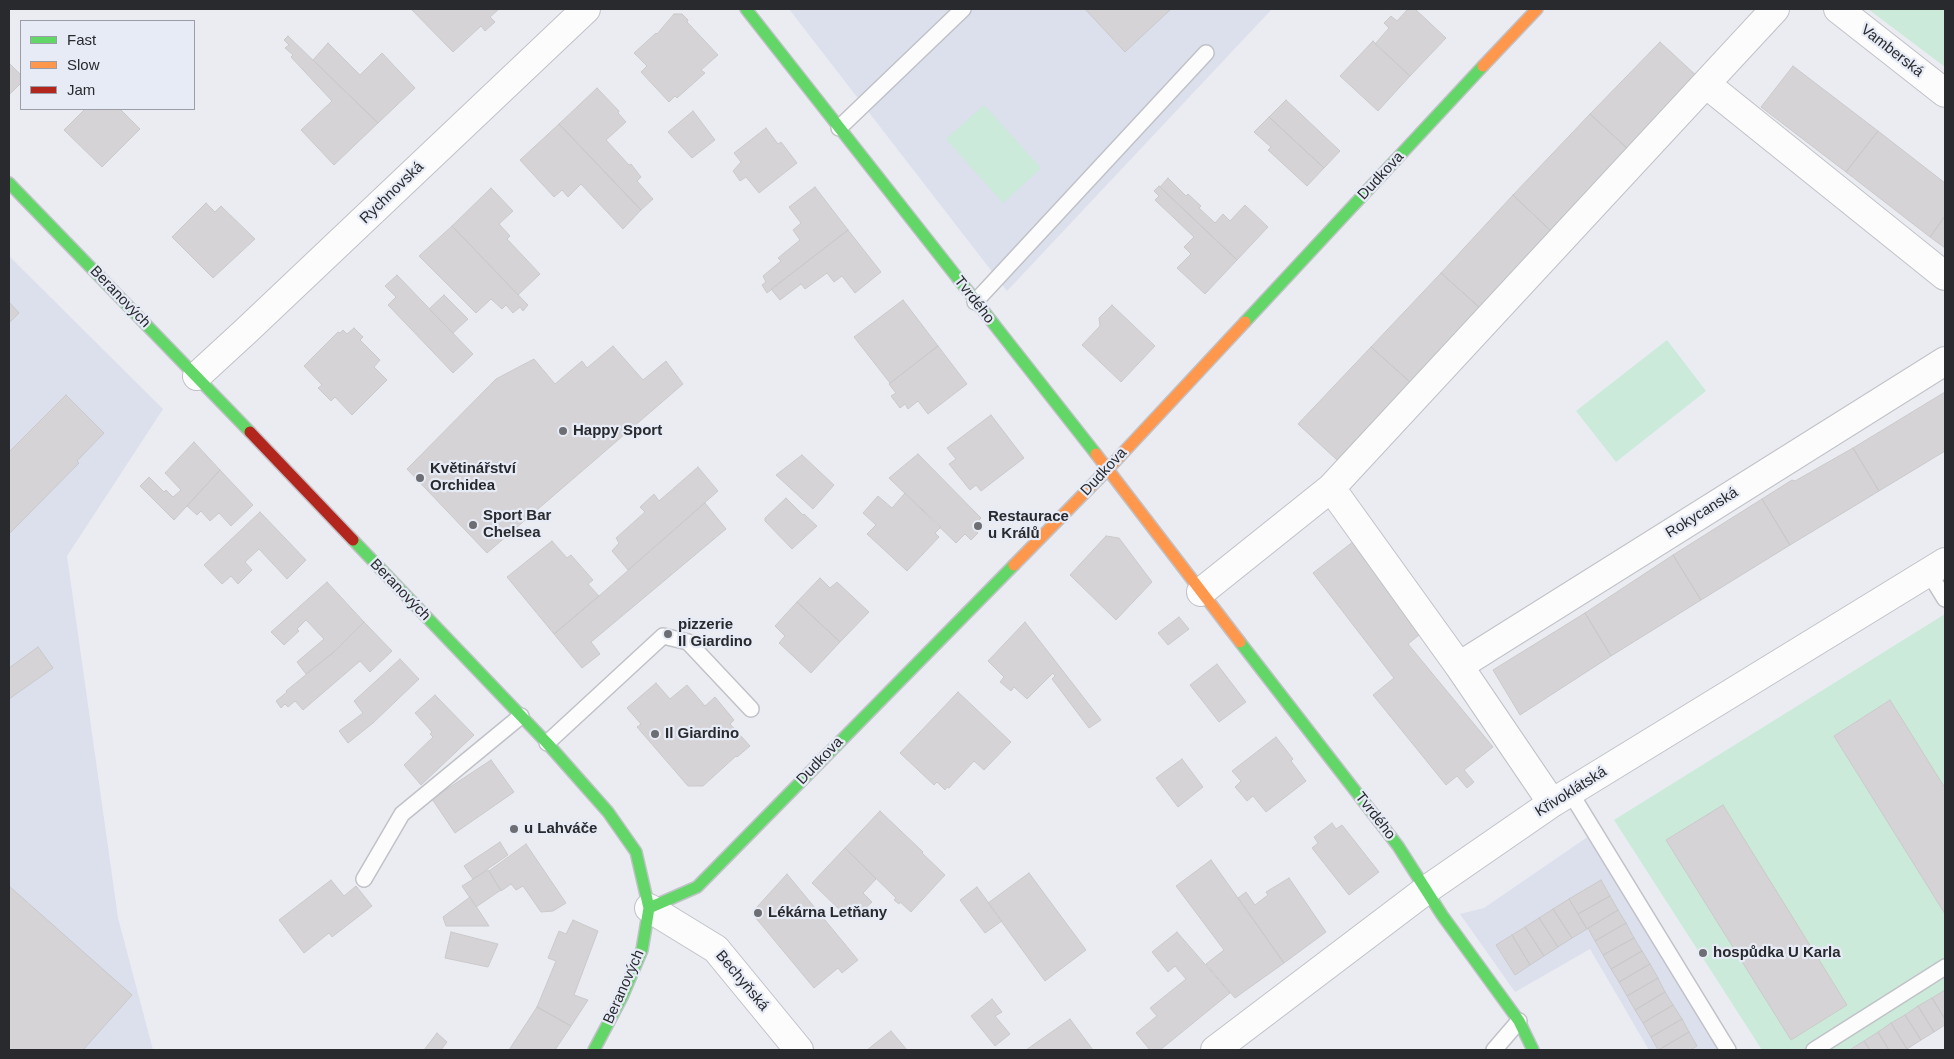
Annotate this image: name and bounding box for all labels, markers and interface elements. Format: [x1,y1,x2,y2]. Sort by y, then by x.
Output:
legend [20,20,195,110]
street label: Vamberská [1857,21,1927,81]
text: Fast [67,31,96,48]
text: Slow [67,56,100,73]
text: Jam [67,81,95,98]
street label: Dudkova [1354,148,1408,204]
street label: Rychnovská [356,158,428,228]
street label: Beranových [86,262,154,332]
street label: Tvrdého [950,273,998,327]
place label: Happy Sport [573,422,662,440]
marker: Happy Sport [557,425,569,437]
street label: Dudkova [1077,444,1131,500]
place label: Květinářství Orchidea [430,460,516,495]
marker: Květinářství Orchidea [414,472,426,484]
street label: Rokycanská [1663,484,1741,542]
place label: Sport Bar Chelsea [483,507,551,542]
place label: Restaurace u Králů [988,508,1069,543]
marker: Sport Bar Chelsea [467,519,479,531]
marker: Restaurace u Králů [972,520,984,532]
street label: Beranových [366,555,434,625]
place label: pizzerie Il Giardino [678,616,752,651]
marker: pizzerie Il Giardino [662,628,674,640]
place label: Il Giardino [665,725,739,743]
marker: Il Giardino [649,728,661,740]
street label: Dudkova [793,733,847,789]
street label: Křivoklátská [1532,763,1610,821]
street label: Tvrdého [1351,789,1399,843]
place label: u Lahváče [524,820,597,838]
marker: u Lahváče [508,823,520,835]
place label: Lékárna Letňany [768,904,887,922]
marker: Lékárna Letňany [752,907,764,919]
place label: hospůdka U Karla [1713,944,1841,962]
street label: Beranových [600,947,648,1027]
street label: Bechyňská [712,947,772,1015]
marker: hospůdka U Karla [1697,947,1709,959]

